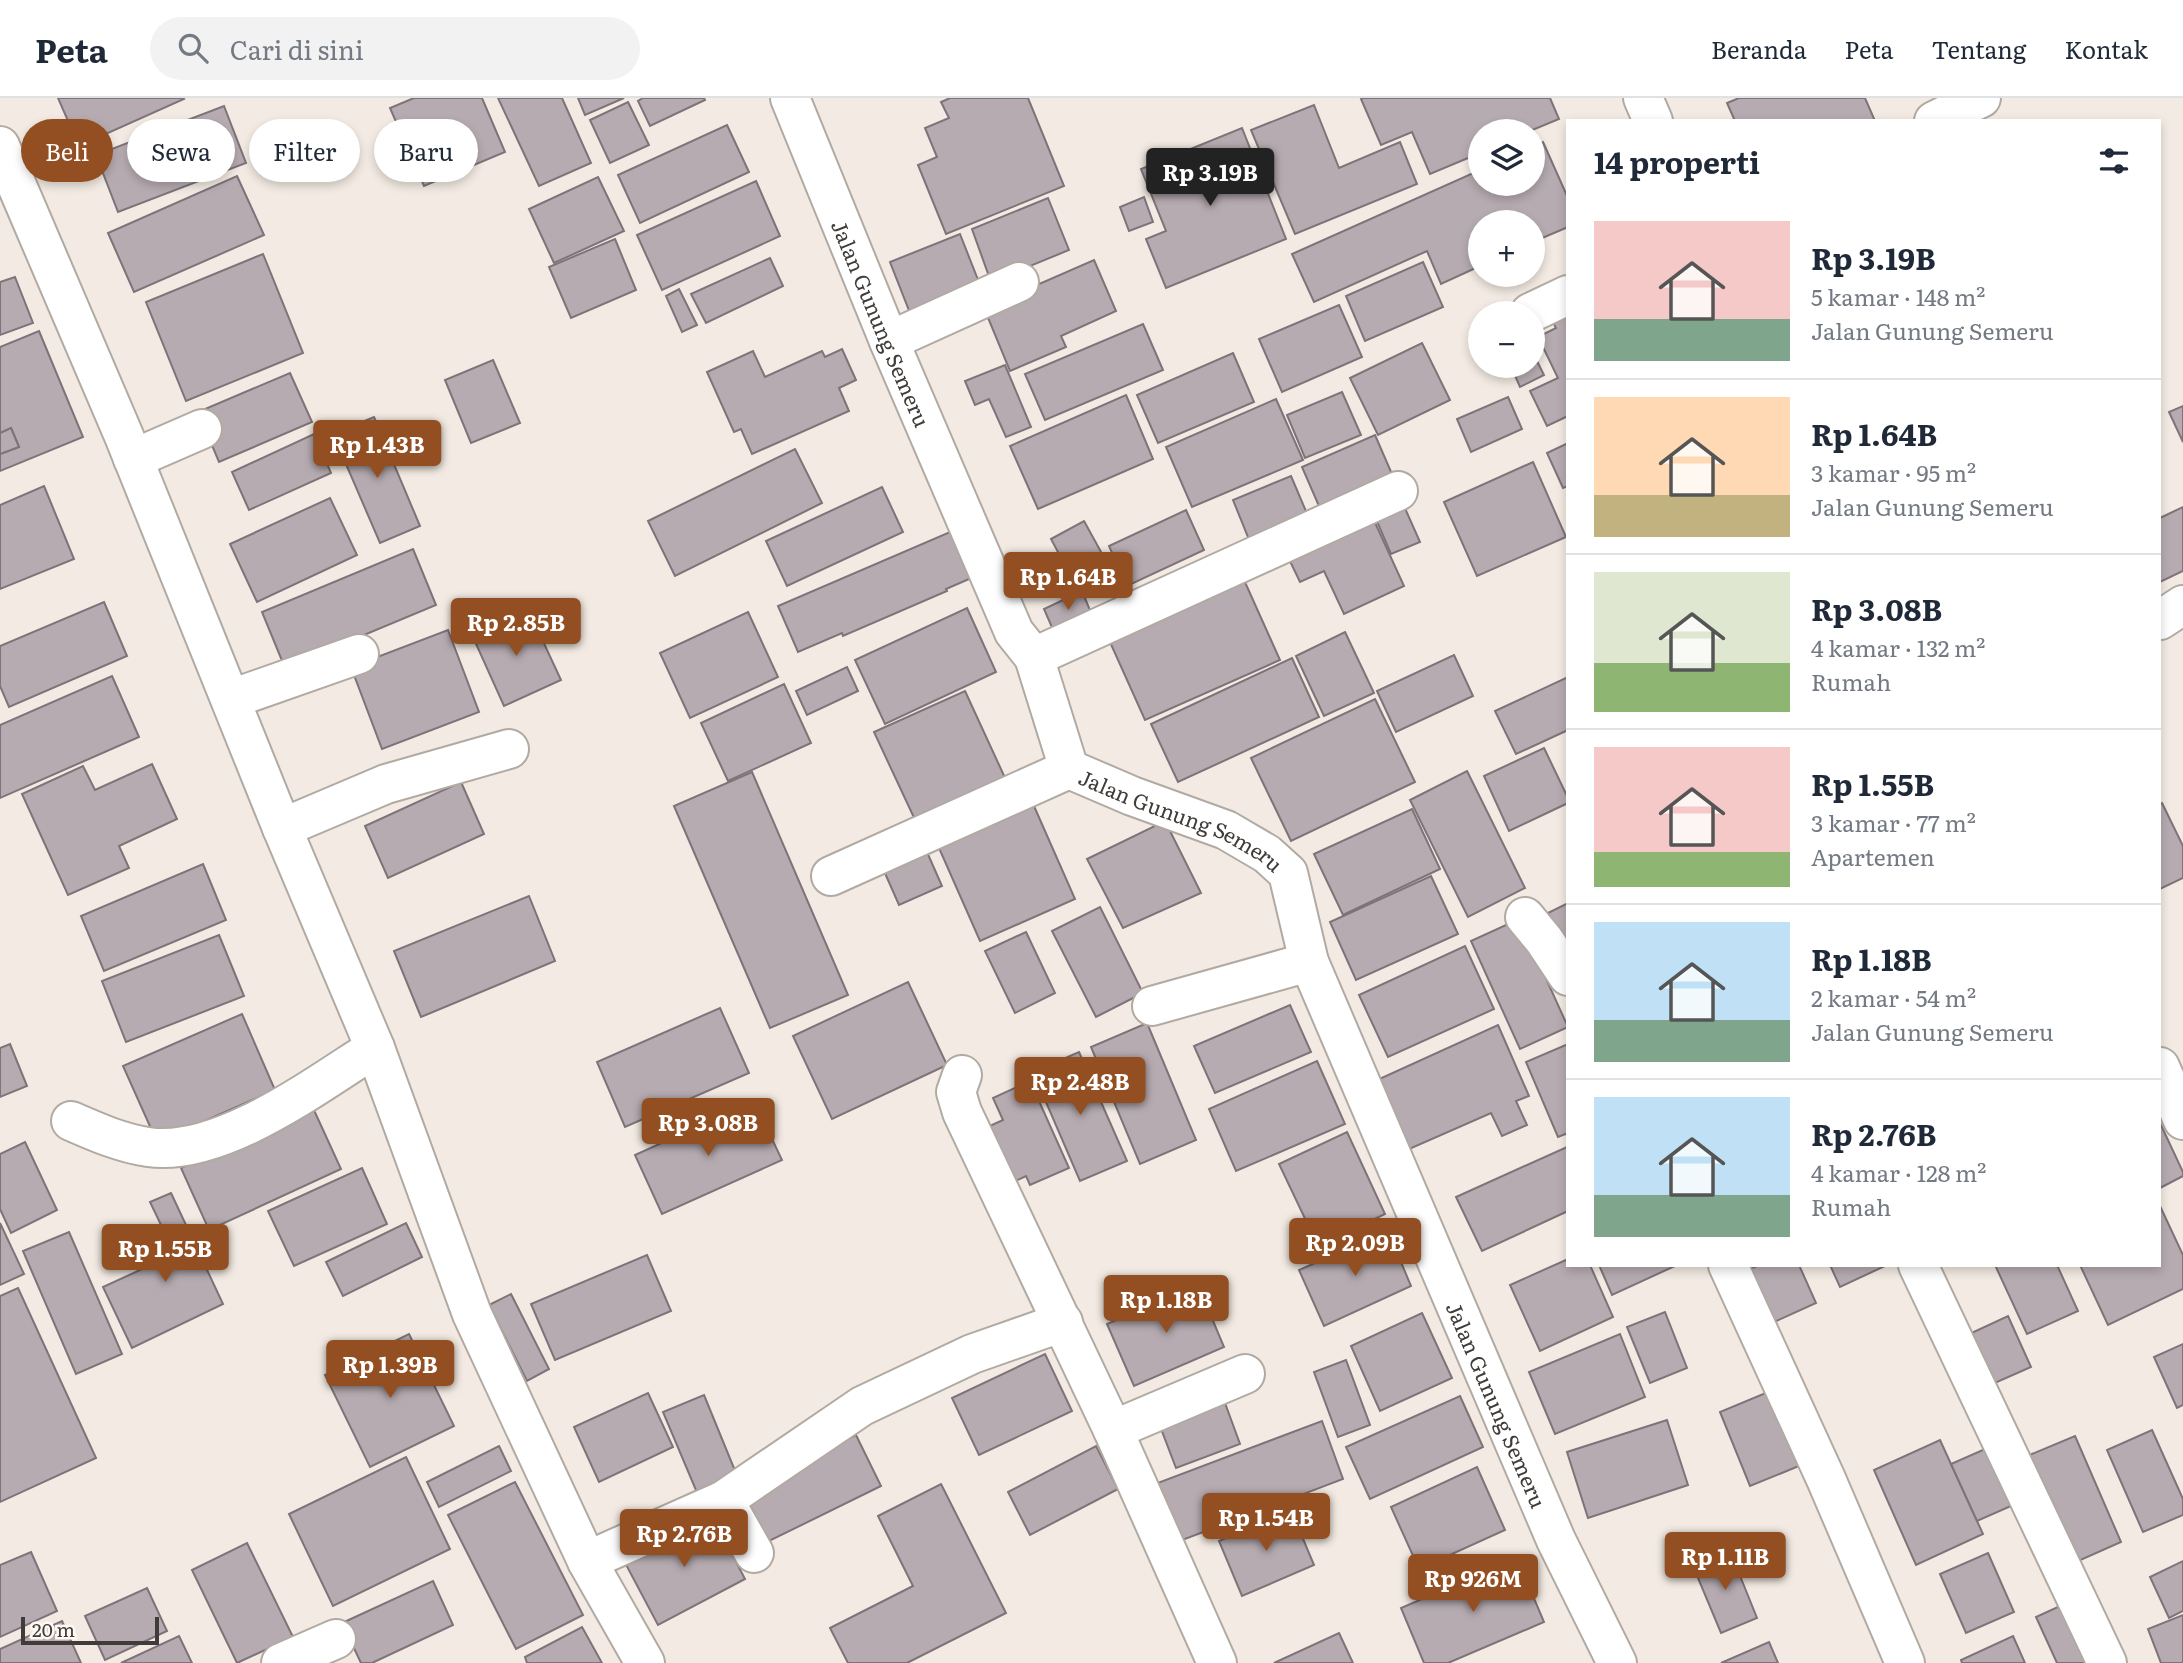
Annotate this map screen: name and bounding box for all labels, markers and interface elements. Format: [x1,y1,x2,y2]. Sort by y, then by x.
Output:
search box [150,17,640,80]
text: Peta [35,24,108,73]
icon: search [174,29,212,67]
text: Cari di sini [230,29,364,68]
text: Beranda [1711,31,1807,66]
text: Peta [1845,31,1894,66]
text: Tentang [1932,31,2026,66]
text: Kontak [2064,31,2148,66]
chip: Beli [21,119,113,182]
chip: Sewa [127,119,235,182]
chip: Filter [249,119,360,182]
chip: Baru [374,119,478,182]
map controls [1468,119,1545,378]
button: layers [1468,119,1545,196]
text: 14 properti [1594,139,1760,183]
icon: filters [2095,142,2133,180]
pin: Rp 3.19B [1138,148,1282,208]
text: Rp 3.19B [1162,154,1258,188]
button: + [1468,210,1545,287]
street label: Jalan Gunung Semeru [826,215,939,431]
text: Rp 3.19B [1811,235,1936,279]
icon: home [1650,249,1734,333]
text: 5 kamar · 148 m² [1811,279,1986,313]
button: − [1468,301,1545,378]
text: Jalan Gunung Semeru [1811,313,2054,347]
text: Rp 1.64B [1811,411,1937,455]
pin: Rp 1.43B [305,420,449,480]
icon: home [1650,425,1734,509]
text: Rp 1.43B [329,426,425,460]
text: 3 kamar · 95 m² [1811,455,1976,489]
text: Jalan Gunung Semeru [1811,489,2054,523]
pin: Rp 1.64B [996,552,1140,612]
text: Rp 1.64B [1020,558,1116,592]
text: Rp 3.08B [1811,586,1942,630]
pin: Rp 2.85B [444,598,588,658]
icon: home [1650,600,1734,684]
text: Rp 2.85B [467,604,565,638]
text: 4 kamar · 132 m² [1811,630,1986,664]
text: Rumah [1811,664,1891,698]
street label: Jalan Gunung Semeru [1075,760,1291,878]
text: Rp 1.55B [1811,761,1934,805]
icon: home [1650,775,1734,859]
text: 3 kamar · 77 m² [1811,805,1976,839]
text: Apartemen [1811,839,1935,873]
text: Rp 1.18B [1811,936,1932,980]
icon: home [1650,950,1734,1034]
text: 2 kamar · 54 m² [1811,980,1976,1014]
text: Jalan Gunung Semeru [1811,1014,2054,1048]
pin: Rp 2.48B [1008,1058,1152,1117]
text: Rp 2.48B [1030,1063,1130,1097]
pin: Rp 3.08B [636,1098,780,1158]
text: Rp 3.08B [658,1104,758,1138]
text: Rp 2.76B [1811,1111,1937,1155]
icon: home [1650,1125,1734,1209]
text: 4 kamar · 128 m² [1811,1155,1986,1189]
text: Rumah [1811,1189,1891,1223]
pin: Rp 2.09B [1283,1218,1427,1278]
pin: Rp 1.55B [93,1224,237,1284]
text: Rp 2.09B [1305,1224,1405,1258]
text: Rp 1.55B [118,1230,212,1264]
pin: Rp 1.18B [1094,1276,1238,1335]
text: Rp 1.18B [1120,1281,1212,1315]
street label: Jalan Gunung Semeru [1440,1296,1556,1512]
pin: Rp 1.39B [318,1340,462,1400]
text: Rp 1.39B [342,1346,438,1380]
pin: Rp 1.54B [1194,1494,1338,1553]
text: Rp 1.54B [1218,1499,1314,1533]
pin: Rp 2.76B [612,1510,756,1569]
text: Rp 2.76B [636,1515,732,1549]
pin: Rp 1.11B [1653,1532,1797,1592]
text: Rp 1.11B [1681,1538,1769,1572]
pin: Rp 926M [1408,1554,1538,1614]
text: Rp 926M [1424,1560,1522,1594]
scale bar [21,1614,159,1646]
text: 20 m [32,1615,75,1643]

